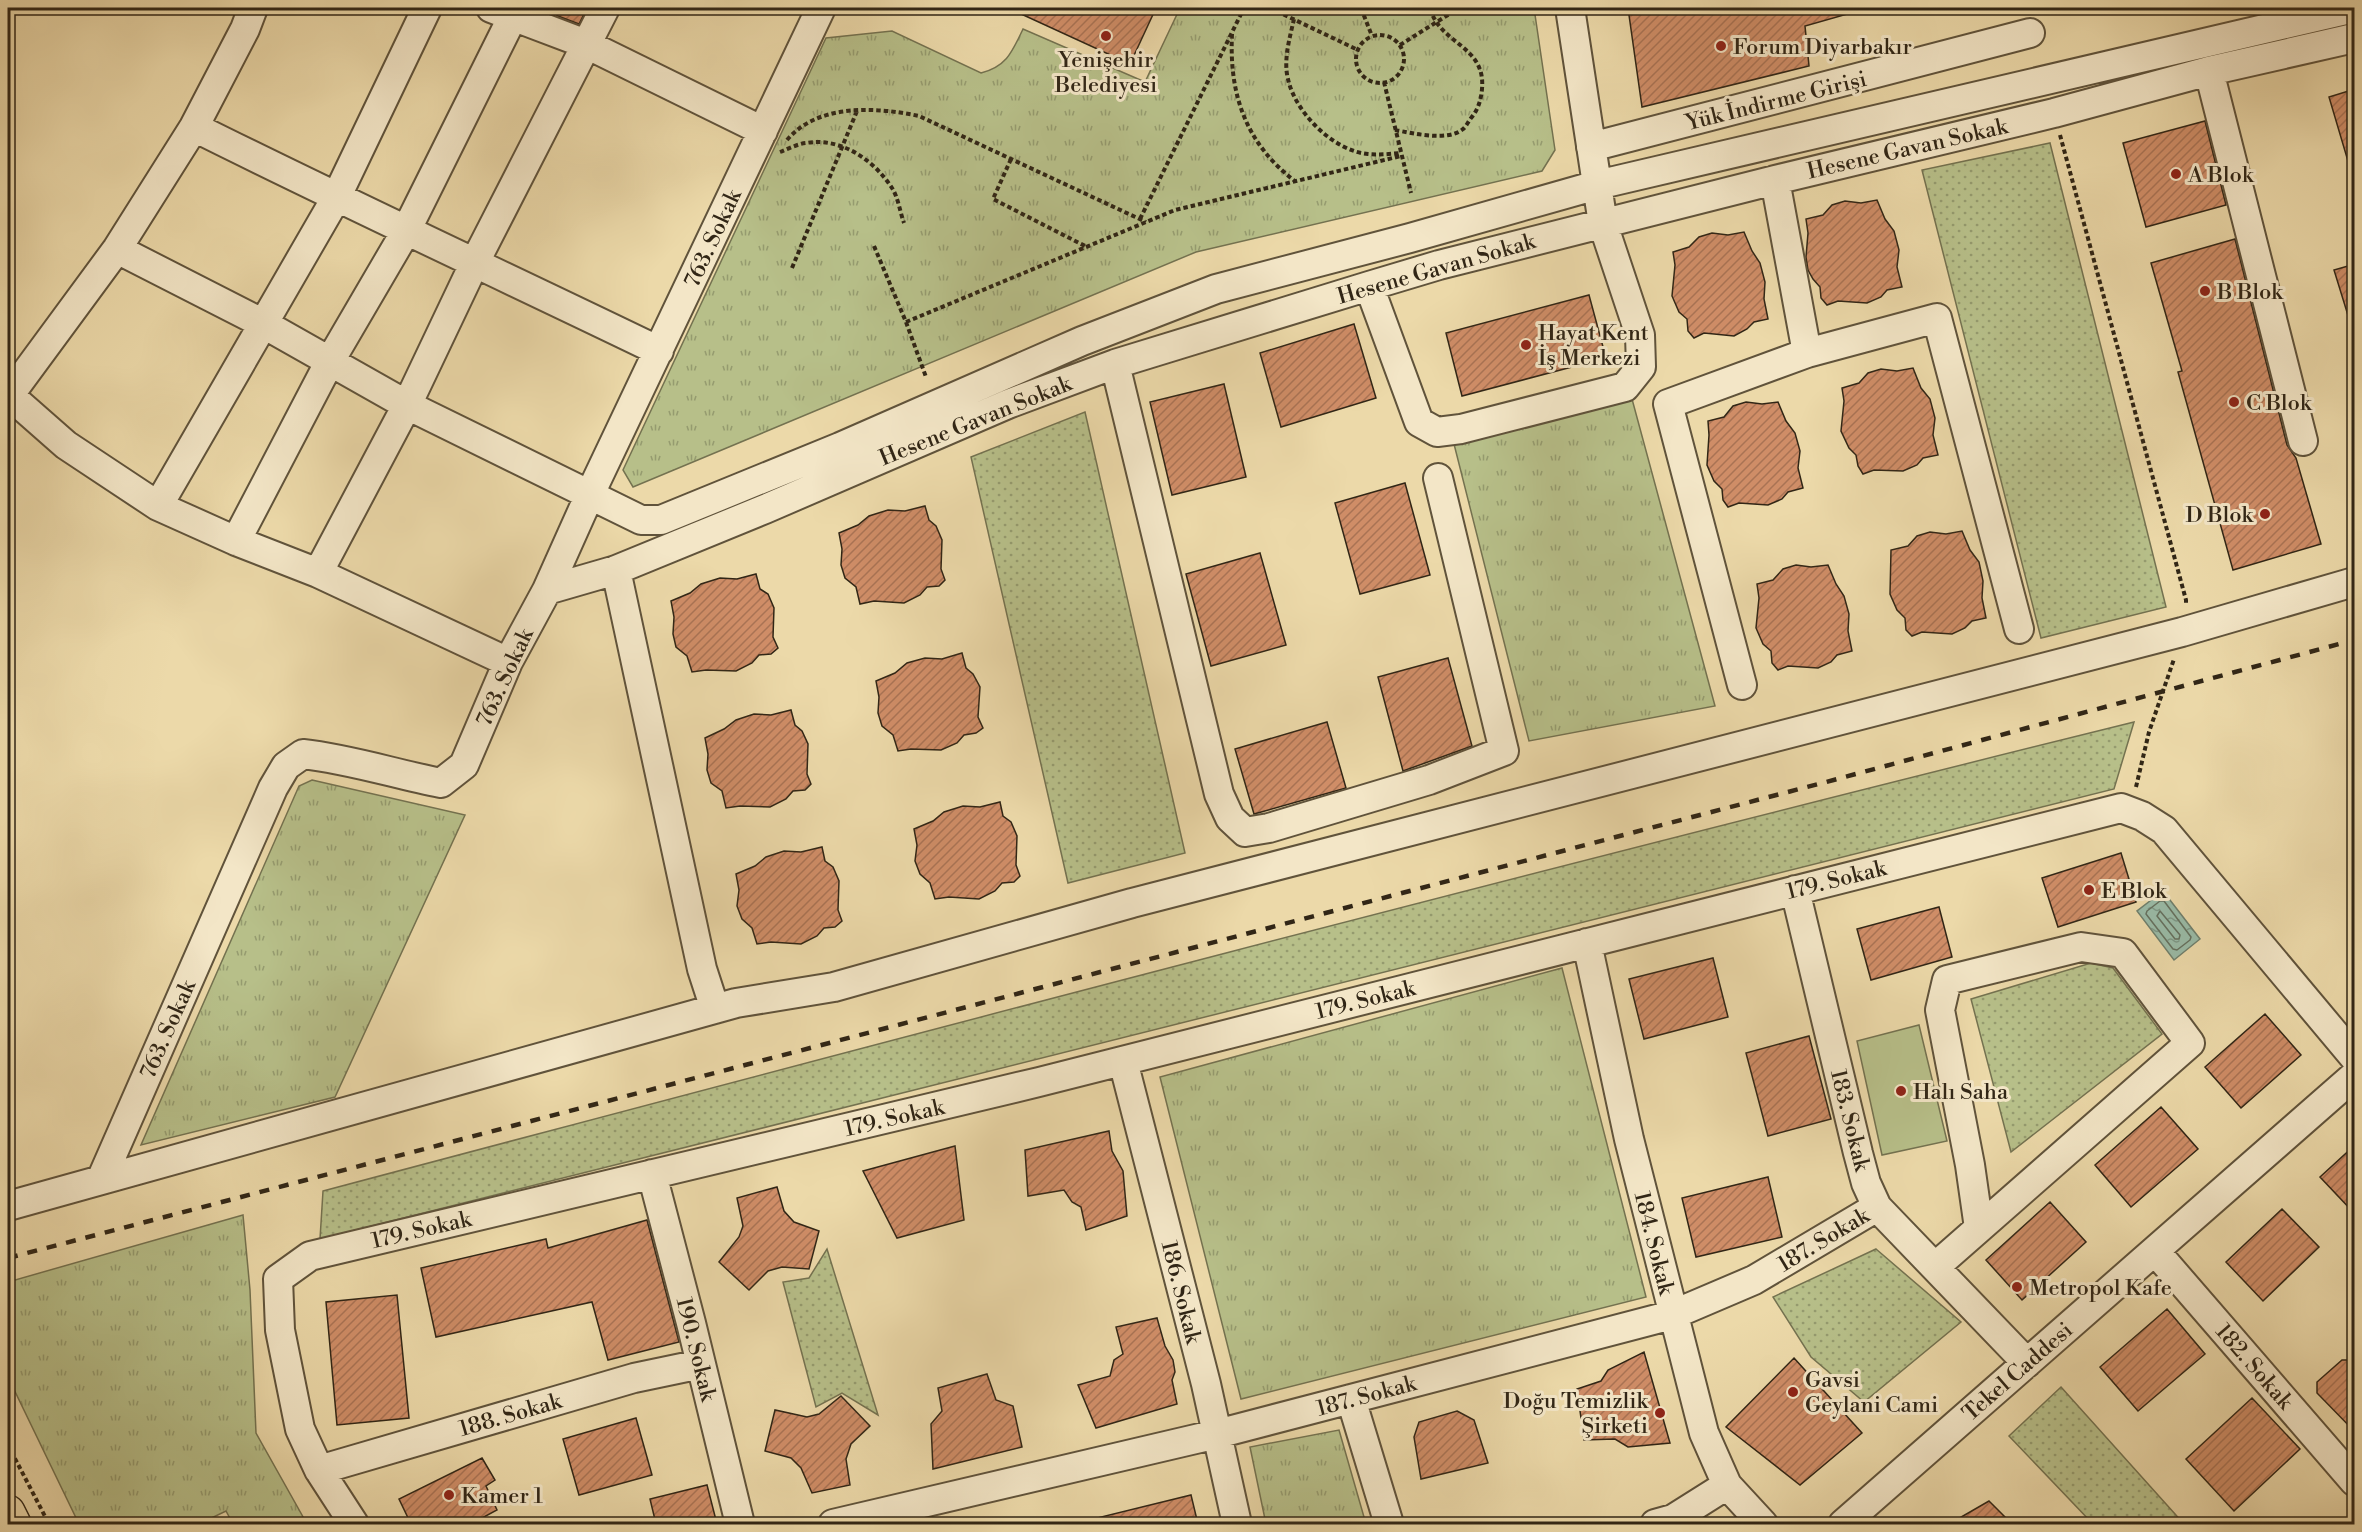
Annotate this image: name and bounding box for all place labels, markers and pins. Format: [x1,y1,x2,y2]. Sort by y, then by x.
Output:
marker: Yenişehir Belediyesi [1099,29,1113,43]
place label: Forum Diyarbakır [1733,34,1912,61]
marker: Forum Diyarbakır [1714,39,1728,53]
place label: Yenişehir Belediyesi [1054,47,1157,99]
place label: A Blok [2187,162,2255,189]
marker: A Blok [2169,167,2183,181]
place label: B Blok [2216,279,2284,306]
marker: B Blok [2198,284,2212,298]
place label: Hayat Kent İş Merkezi [1538,320,1649,372]
marker: Hayat Kent İş Merkezi [1519,338,1533,352]
place label: C Blok [2246,390,2313,417]
marker: C Blok [2227,395,2241,409]
place label: D Blok [2186,502,2255,529]
marker: D Blok [2258,507,2272,521]
place label: E Blok [2101,878,2168,905]
marker: E Blok [2082,883,2096,897]
place label: Halı Saha [1913,1079,2009,1106]
marker: Halı Saha [1894,1084,1908,1098]
place label: Metropol Kafe [2029,1275,2172,1302]
marker: Metropol Kafe [2010,1280,2024,1294]
place label: Gavsi Geylani Cami [1805,1367,1938,1419]
marker: Gavsi Geylani Cami [1786,1385,1800,1399]
place label: Doğu Temizlik Şirketi [1503,1388,1650,1440]
marker: Doğu Temizlik Şirketi [1653,1406,1667,1420]
place label: Kamer 1 [461,1483,543,1510]
marker: Kamer 1 [442,1488,456,1502]

